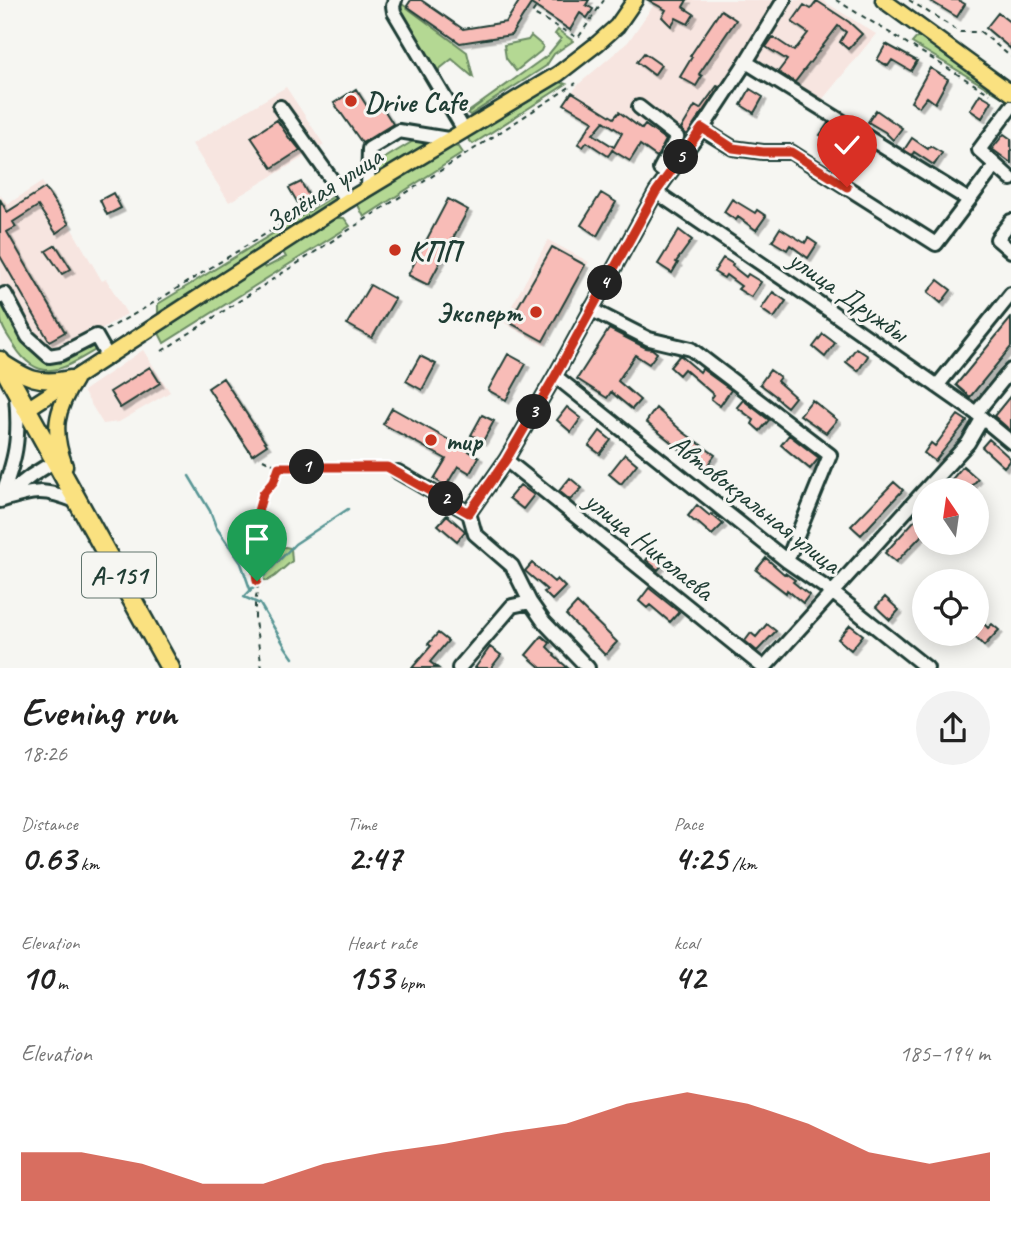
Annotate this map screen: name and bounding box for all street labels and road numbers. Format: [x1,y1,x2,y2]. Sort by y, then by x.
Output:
street label: Зелёная улица [258,138,390,240]
street label: улица Дружбы [780,240,917,351]
street label: Автовокзальная улица [663,426,850,582]
street label: улица Николаева [576,481,723,609]
road number: А-151 [82,552,156,597]

